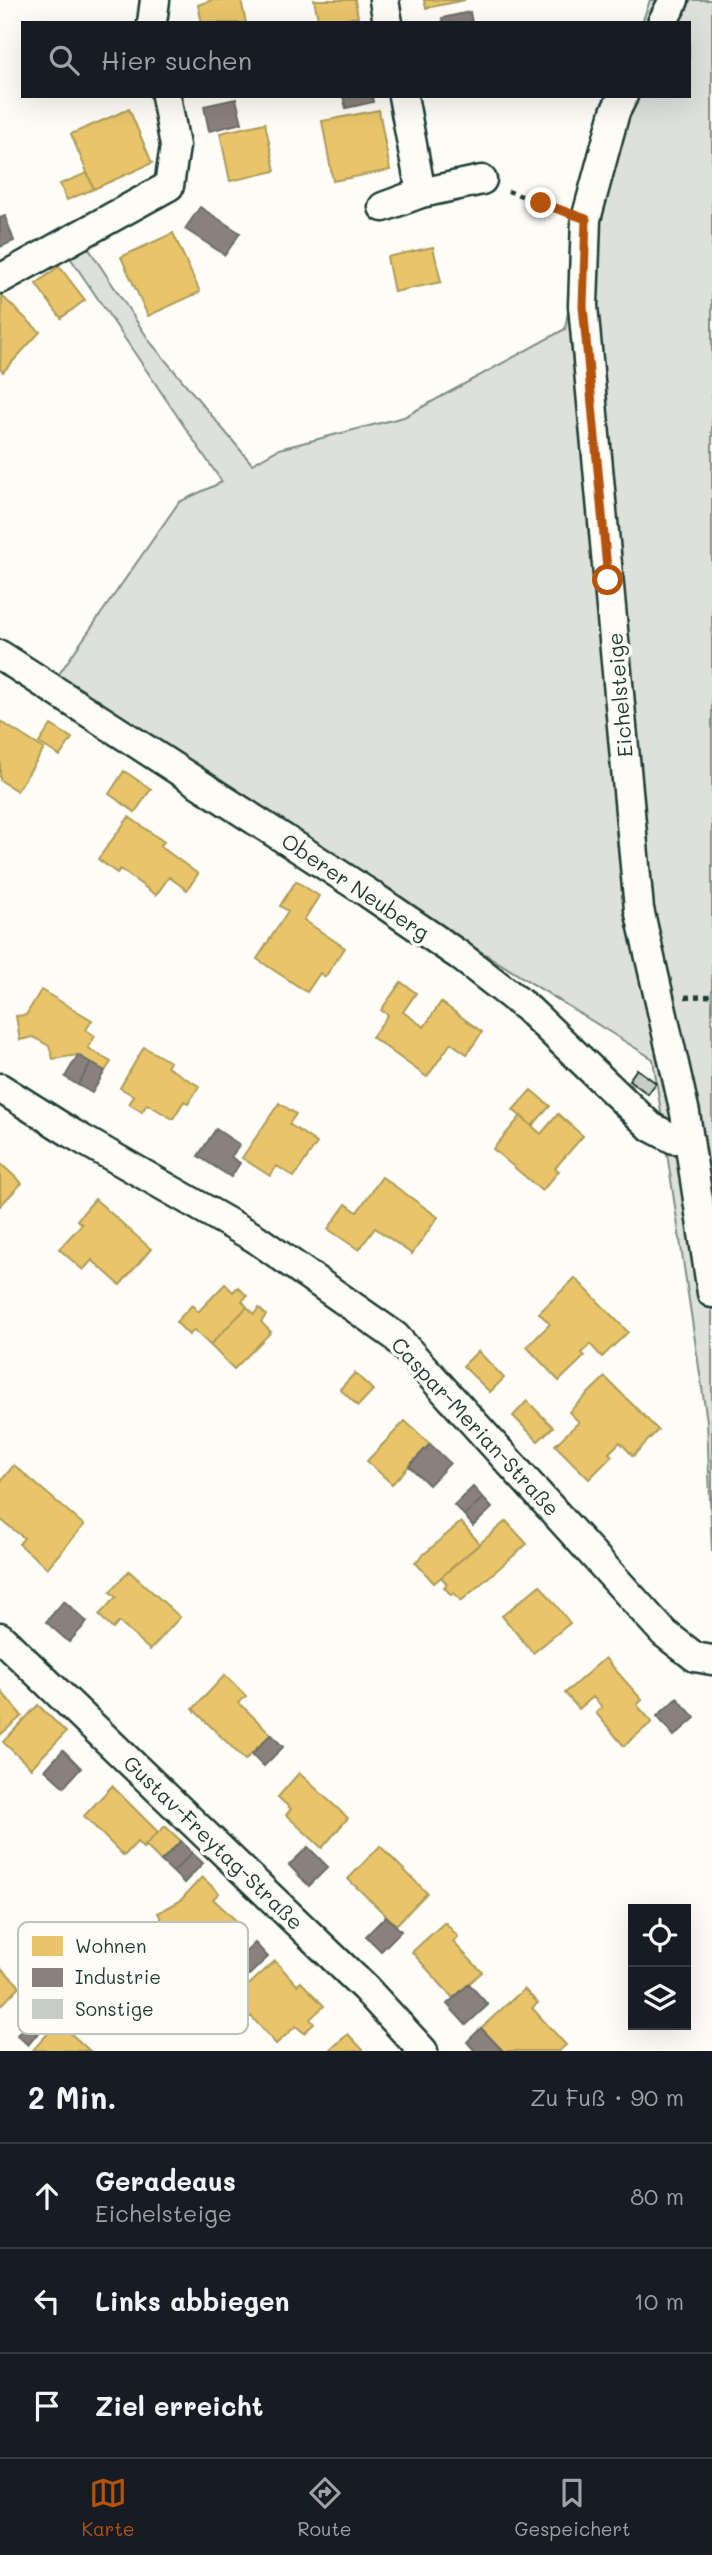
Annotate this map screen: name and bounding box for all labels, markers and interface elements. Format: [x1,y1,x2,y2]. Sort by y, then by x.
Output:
search box [21,21,691,98]
icon: search [45,41,83,79]
text: Hier suchen [101,43,252,77]
route end [525,187,556,218]
route start [592,564,623,595]
street label: Eichelsteige [600,632,638,758]
street label: Oberer Neuberg [277,826,435,946]
street label: Caspar-Merian-Straße [386,1331,566,1521]
street label: Gustav-Freytag-Straße [118,1749,310,1935]
map controls [628,1904,691,2030]
button: locate [628,1904,691,1967]
legend [18,1922,248,2034]
text: Wohnen [75,1933,146,1958]
text: Industrie [75,1964,161,1989]
button: layers [628,1967,691,2030]
text: Sonstige [75,1996,154,2021]
text: 2 Min. [28,2077,116,2117]
text: Zu Fuß · 90 m [530,2082,684,2112]
text: Geradeaus [95,2164,236,2198]
icon: ahead [28,2177,66,2215]
text: 80 m [630,2181,684,2211]
text: Eichelsteige [95,2198,232,2228]
icon: left [28,2282,66,2320]
text: Links abbiegen [95,2284,290,2318]
text: 10 m [634,2286,684,2316]
icon: arrive [28,2387,66,2425]
text: Ziel erreicht [95,2389,263,2423]
tab: Karte [82,2474,135,2541]
tab: Route [298,2474,352,2541]
tab: Gespeichert [515,2474,630,2541]

